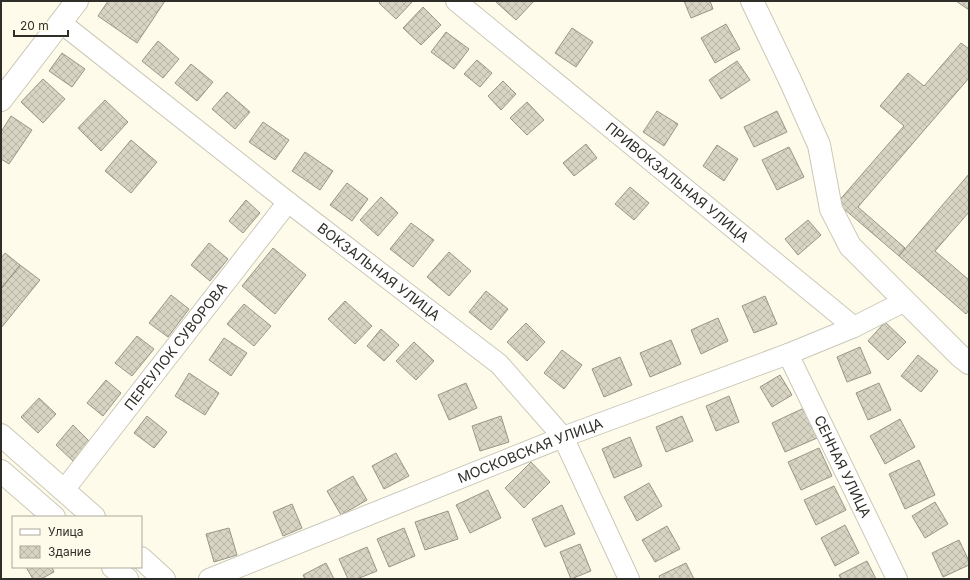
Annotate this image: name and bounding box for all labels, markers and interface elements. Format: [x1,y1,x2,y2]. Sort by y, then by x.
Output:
scale bar [14,12,68,38]
text: 20 m [20,18,49,33]
street label: ПРИВОКЗАЛЬНАЯ УЛИЦА [603,118,753,246]
street label: ВОКЗАЛЬНАЯ УЛИЦА [315,219,444,324]
street label: ПЕРЕУЛОК СУВОРОВА [120,279,230,413]
street label: СЕННАЯ УЛИЦА [811,412,875,521]
street label: МОСКОВСКАЯ УЛИЦА [455,414,605,486]
legend [12,516,142,568]
text: Улица [48,524,83,539]
text: Здание [48,544,91,559]

